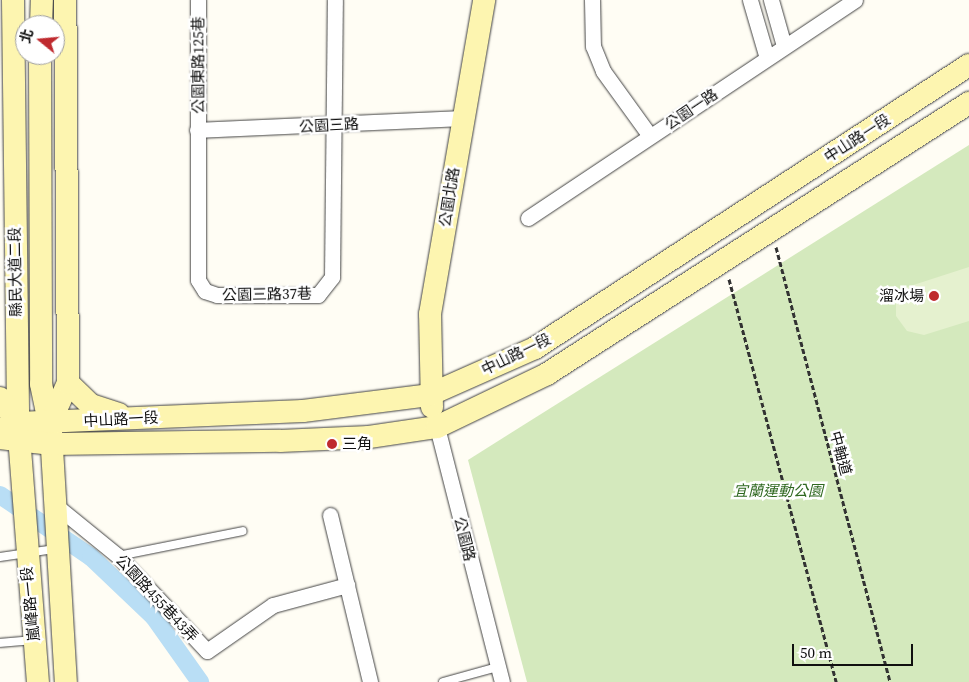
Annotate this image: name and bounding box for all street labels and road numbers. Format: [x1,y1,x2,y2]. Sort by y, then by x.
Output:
street label: 公園東路125巷 [189,16,207,114]
street label: 公園一路 [661,85,721,133]
street label: 中山路一段 [821,110,893,166]
street label: 公園三路 [299,114,359,136]
street label: 公園北路 [435,166,463,228]
street label: 縣民大道二段 [5,227,25,317]
street label: 公園三路37巷 [222,284,312,304]
street label: 中山路一段 [478,329,554,379]
street label: 中山路一段 [83,408,159,430]
street label: 中軸道 [826,429,856,477]
street label: 公園路 [451,515,479,563]
street label: 公園路455巷43弄 [112,551,202,645]
street label: 嵐峰路一段 [17,566,43,642]

